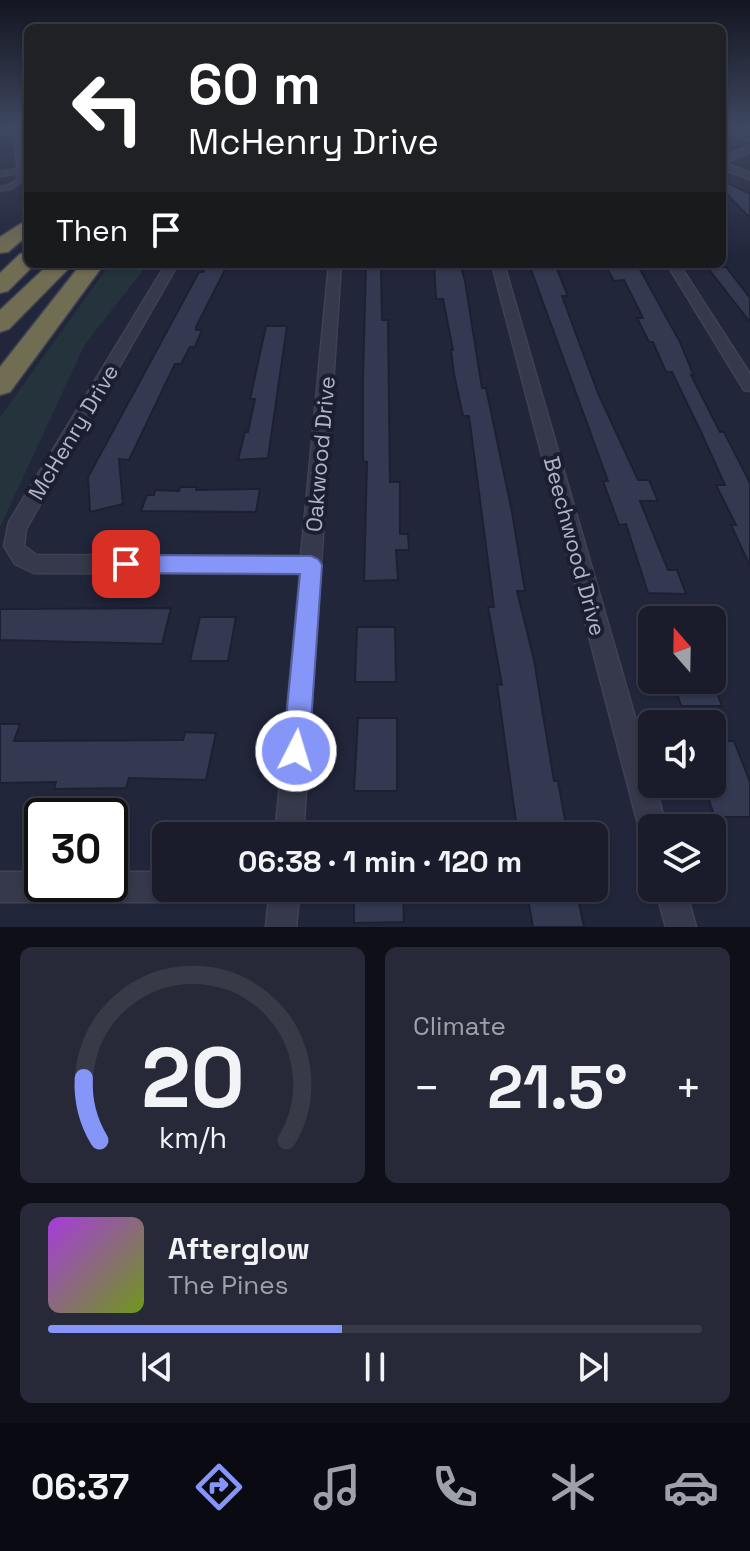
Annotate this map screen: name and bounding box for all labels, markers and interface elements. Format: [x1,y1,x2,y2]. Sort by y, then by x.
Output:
text: 60 m [188,49,321,120]
icon: left [56,56,160,160]
text: McHenry Drive [188,119,439,165]
icon: arrive [144,208,188,252]
text: Then [56,211,128,250]
street label: McHenry Drive [22,359,124,505]
street label: Oakwood Drive [299,375,341,533]
street label: Beechwood Drive [538,453,612,639]
pin [92,530,160,598]
icon: arrive [104,542,148,586]
north arrow [638,606,726,694]
map controls [638,606,726,902]
position arrow [254,709,338,793]
button: sound [638,710,726,798]
speed limit sign: 30 [24,798,128,902]
button: layers [638,814,726,902]
text: 06:38 · 1 min · 120 m [238,842,522,881]
text: Climate [413,1009,506,1043]
text: 20 [141,1025,244,1131]
text: 21.5° [487,1049,628,1126]
text: − [413,1060,440,1116]
text: + [675,1060,702,1116]
text: km/h [158,1120,227,1156]
text: Afterglow [168,1229,310,1268]
text: The Pines [168,1268,288,1302]
icon: previous [135,1345,179,1389]
icon: pause [353,1345,397,1389]
icon: next [571,1345,615,1389]
icon: directions [191,1459,247,1515]
icon: music [309,1459,365,1515]
icon: phone [427,1459,483,1515]
icon: climate [545,1459,601,1515]
icon: car [663,1459,719,1515]
text: 06:37 [31,1464,129,1510]

